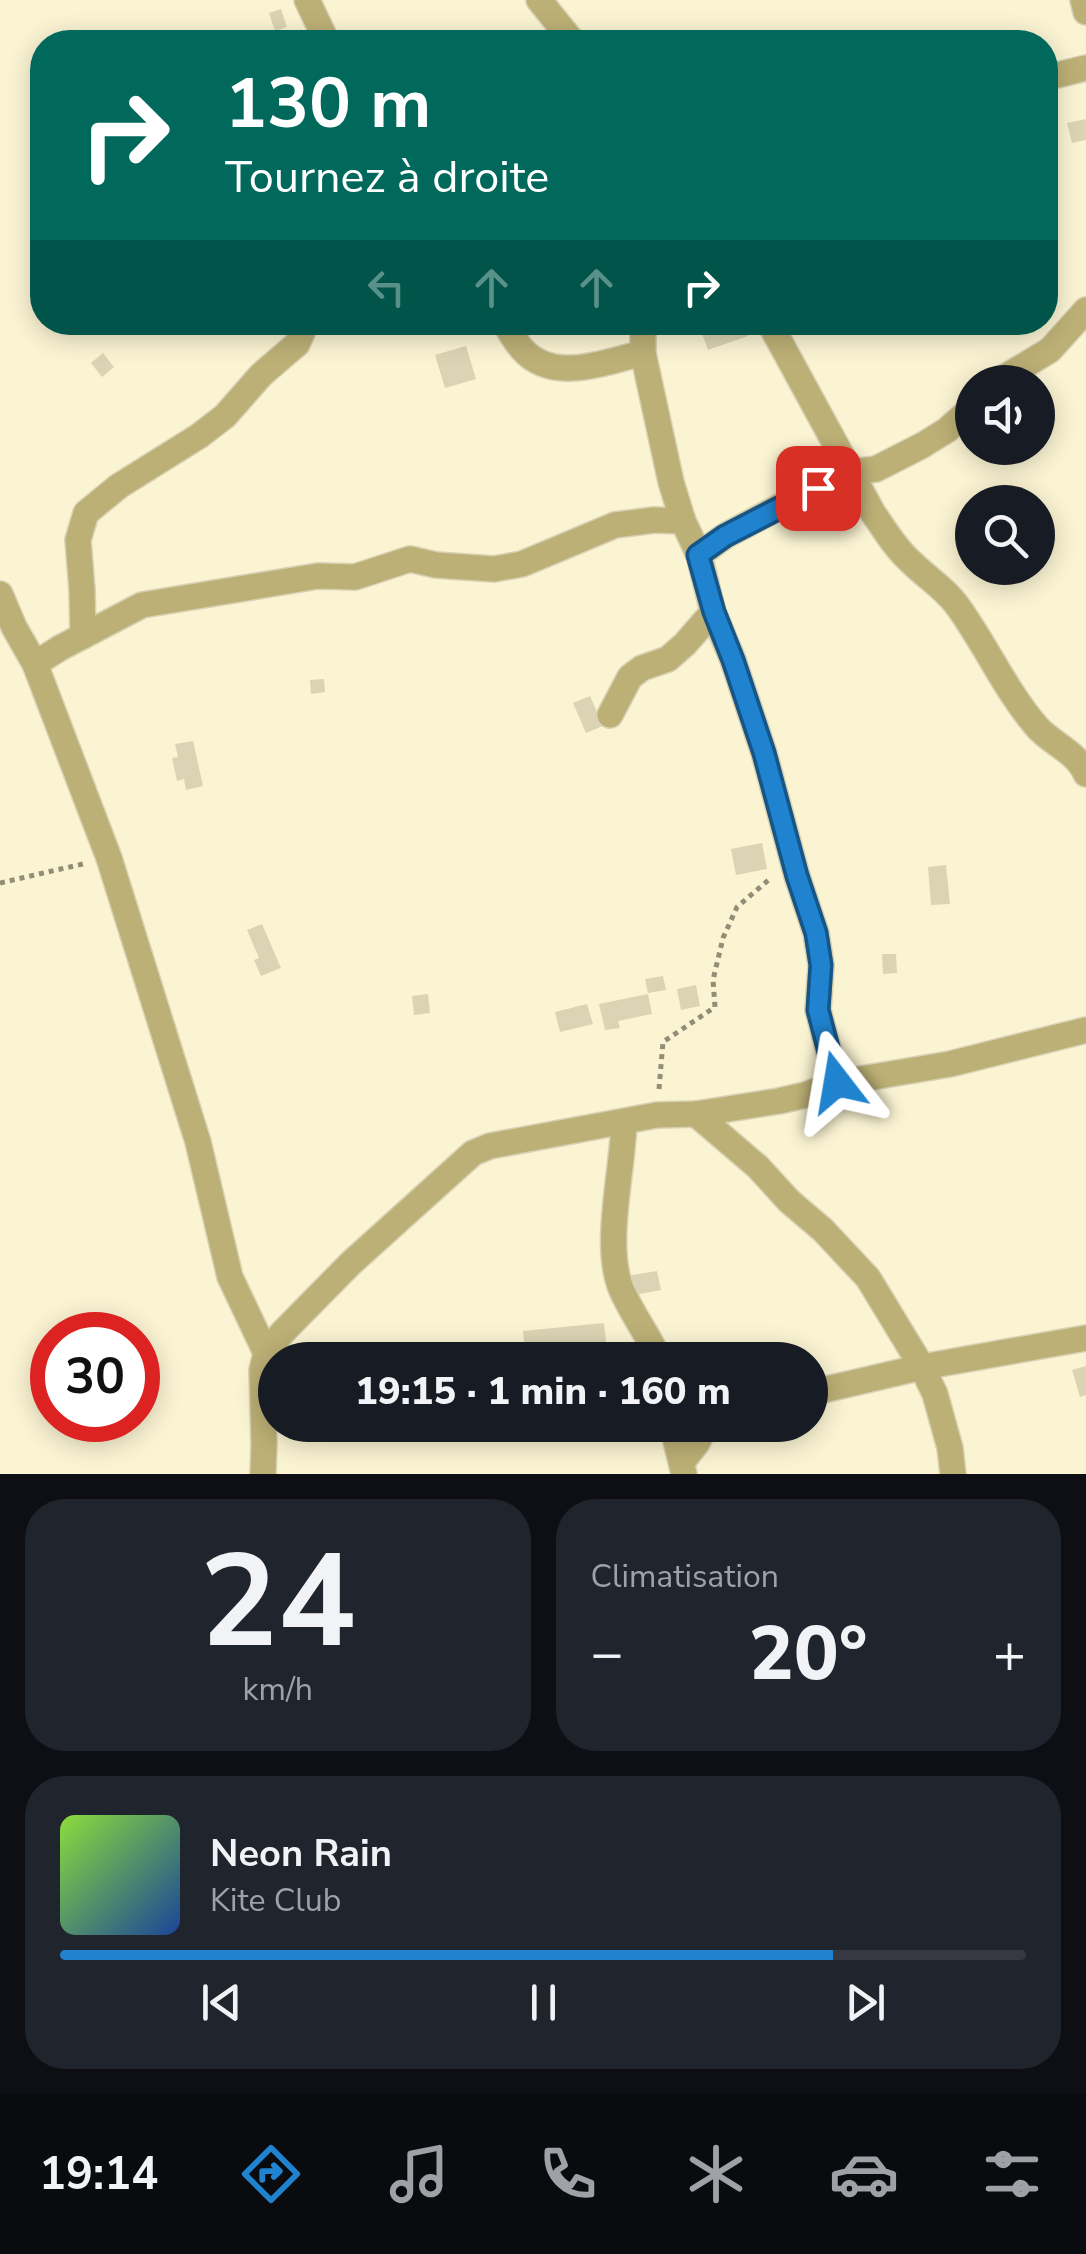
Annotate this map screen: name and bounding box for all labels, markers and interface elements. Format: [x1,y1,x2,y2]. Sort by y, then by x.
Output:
text: 130 m [225,56,431,152]
icon: right [60,70,190,200]
text: Tournez à droite [225,147,549,208]
icon: left [359,260,414,315]
icon: ahead [464,260,519,315]
icon: ahead [569,260,624,315]
icon: right [674,260,729,315]
map controls [955,365,1055,585]
button: sound [955,365,1055,465]
pin [776,446,861,531]
icon: arrive [791,461,846,516]
button: search [955,485,1055,585]
position arrow [785,1030,889,1134]
speed limit sign: 30 [30,1312,160,1442]
text: 19:15 · 1 min · 160 m [355,1366,731,1417]
text: 24 [200,1514,356,1691]
text: Climatisation [591,1555,779,1598]
text: 20° [749,1603,868,1705]
text: − [591,1616,624,1691]
text: + [993,1616,1026,1691]
text: km/h [242,1668,313,1711]
text: Neon Rain [210,1828,392,1879]
text: Kite Club [210,1879,341,1922]
icon: previous [194,1975,249,2030]
icon: pause [516,1975,571,2030]
icon: next [838,1975,893,2030]
icon: directions [236,2139,306,2209]
icon: music [384,2139,454,2209]
icon: phone [533,2139,603,2209]
icon: climate [681,2139,751,2209]
icon: car [829,2139,899,2209]
icon: filters [977,2139,1047,2209]
text: 19:14 [39,2144,158,2205]

